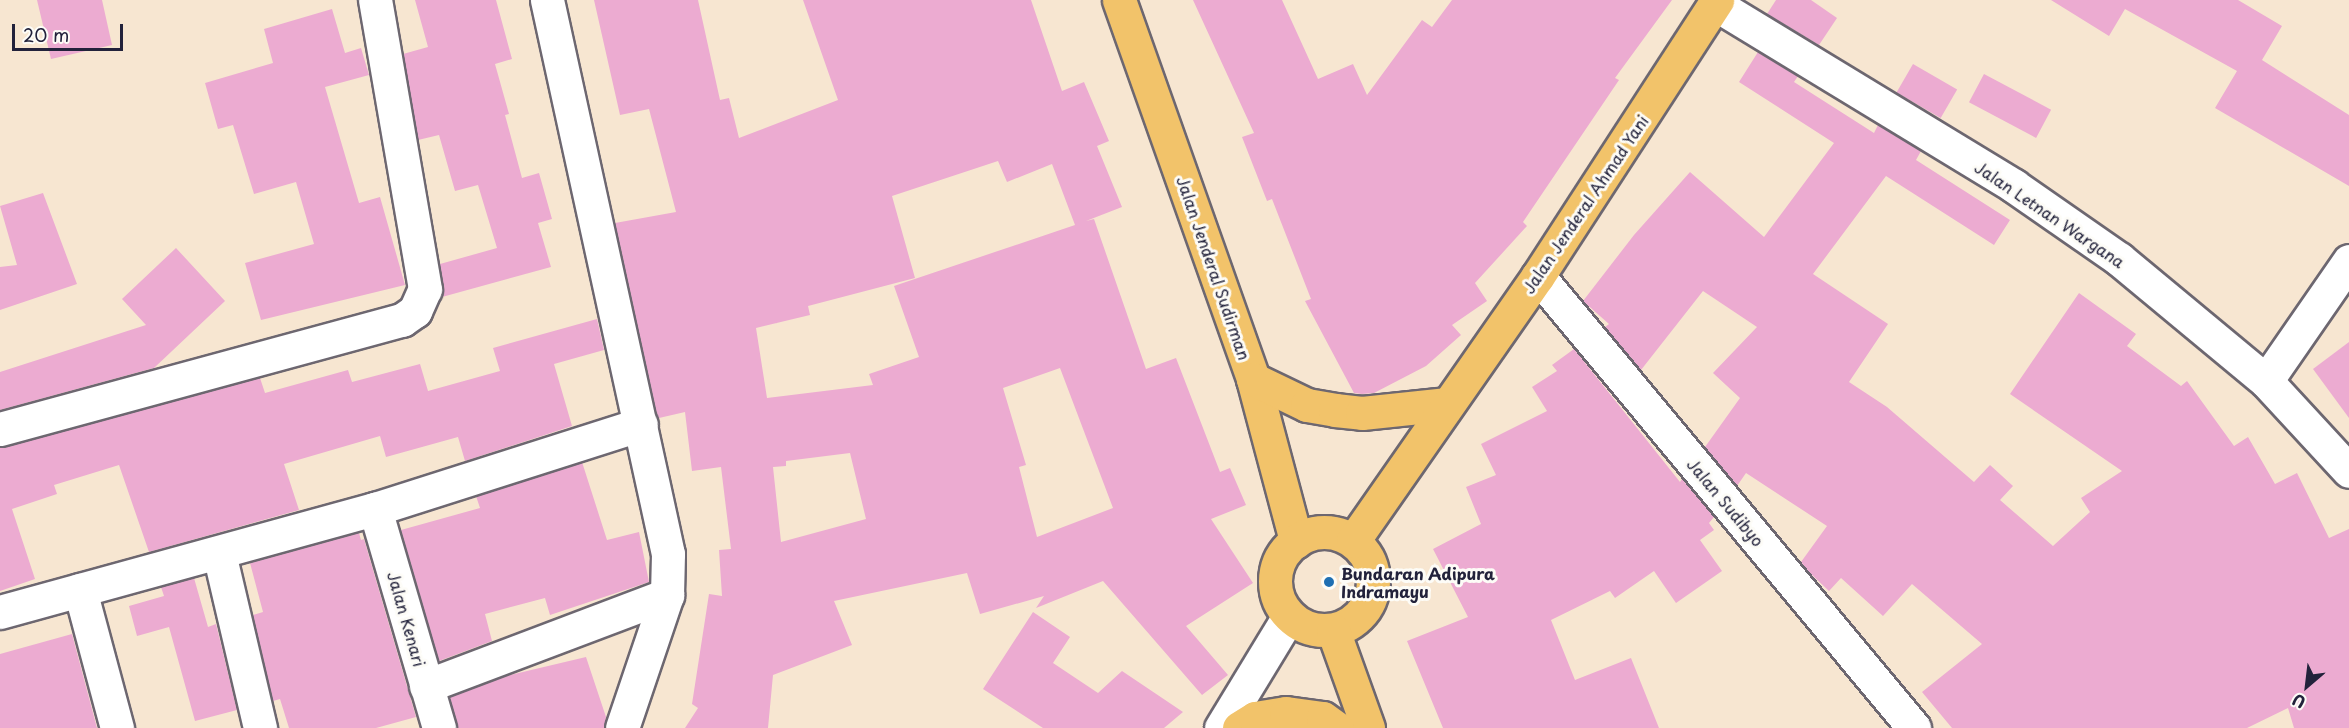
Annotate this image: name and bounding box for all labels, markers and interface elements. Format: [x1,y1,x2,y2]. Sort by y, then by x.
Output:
scale bar [15,12,126,50]
text: 20 m [23,21,69,48]
street label: Jalan Jenderal Ahmad Yani [1518,110,1652,298]
street label: Jalan Letnan Wargana [1971,156,2129,272]
street label: Jalan Jenderal Sudirman [1173,173,1255,363]
street label: Jalan Sudibyo [1684,454,1768,550]
place label: Bundaran Adipura Indramayu [1341,563,1495,601]
street label: Jalan Kenari [384,569,430,669]
marker: Bundaran Adipura Indramayu [1322,575,1336,589]
north arrow [2277,656,2337,716]
text: U [2288,688,2310,715]

